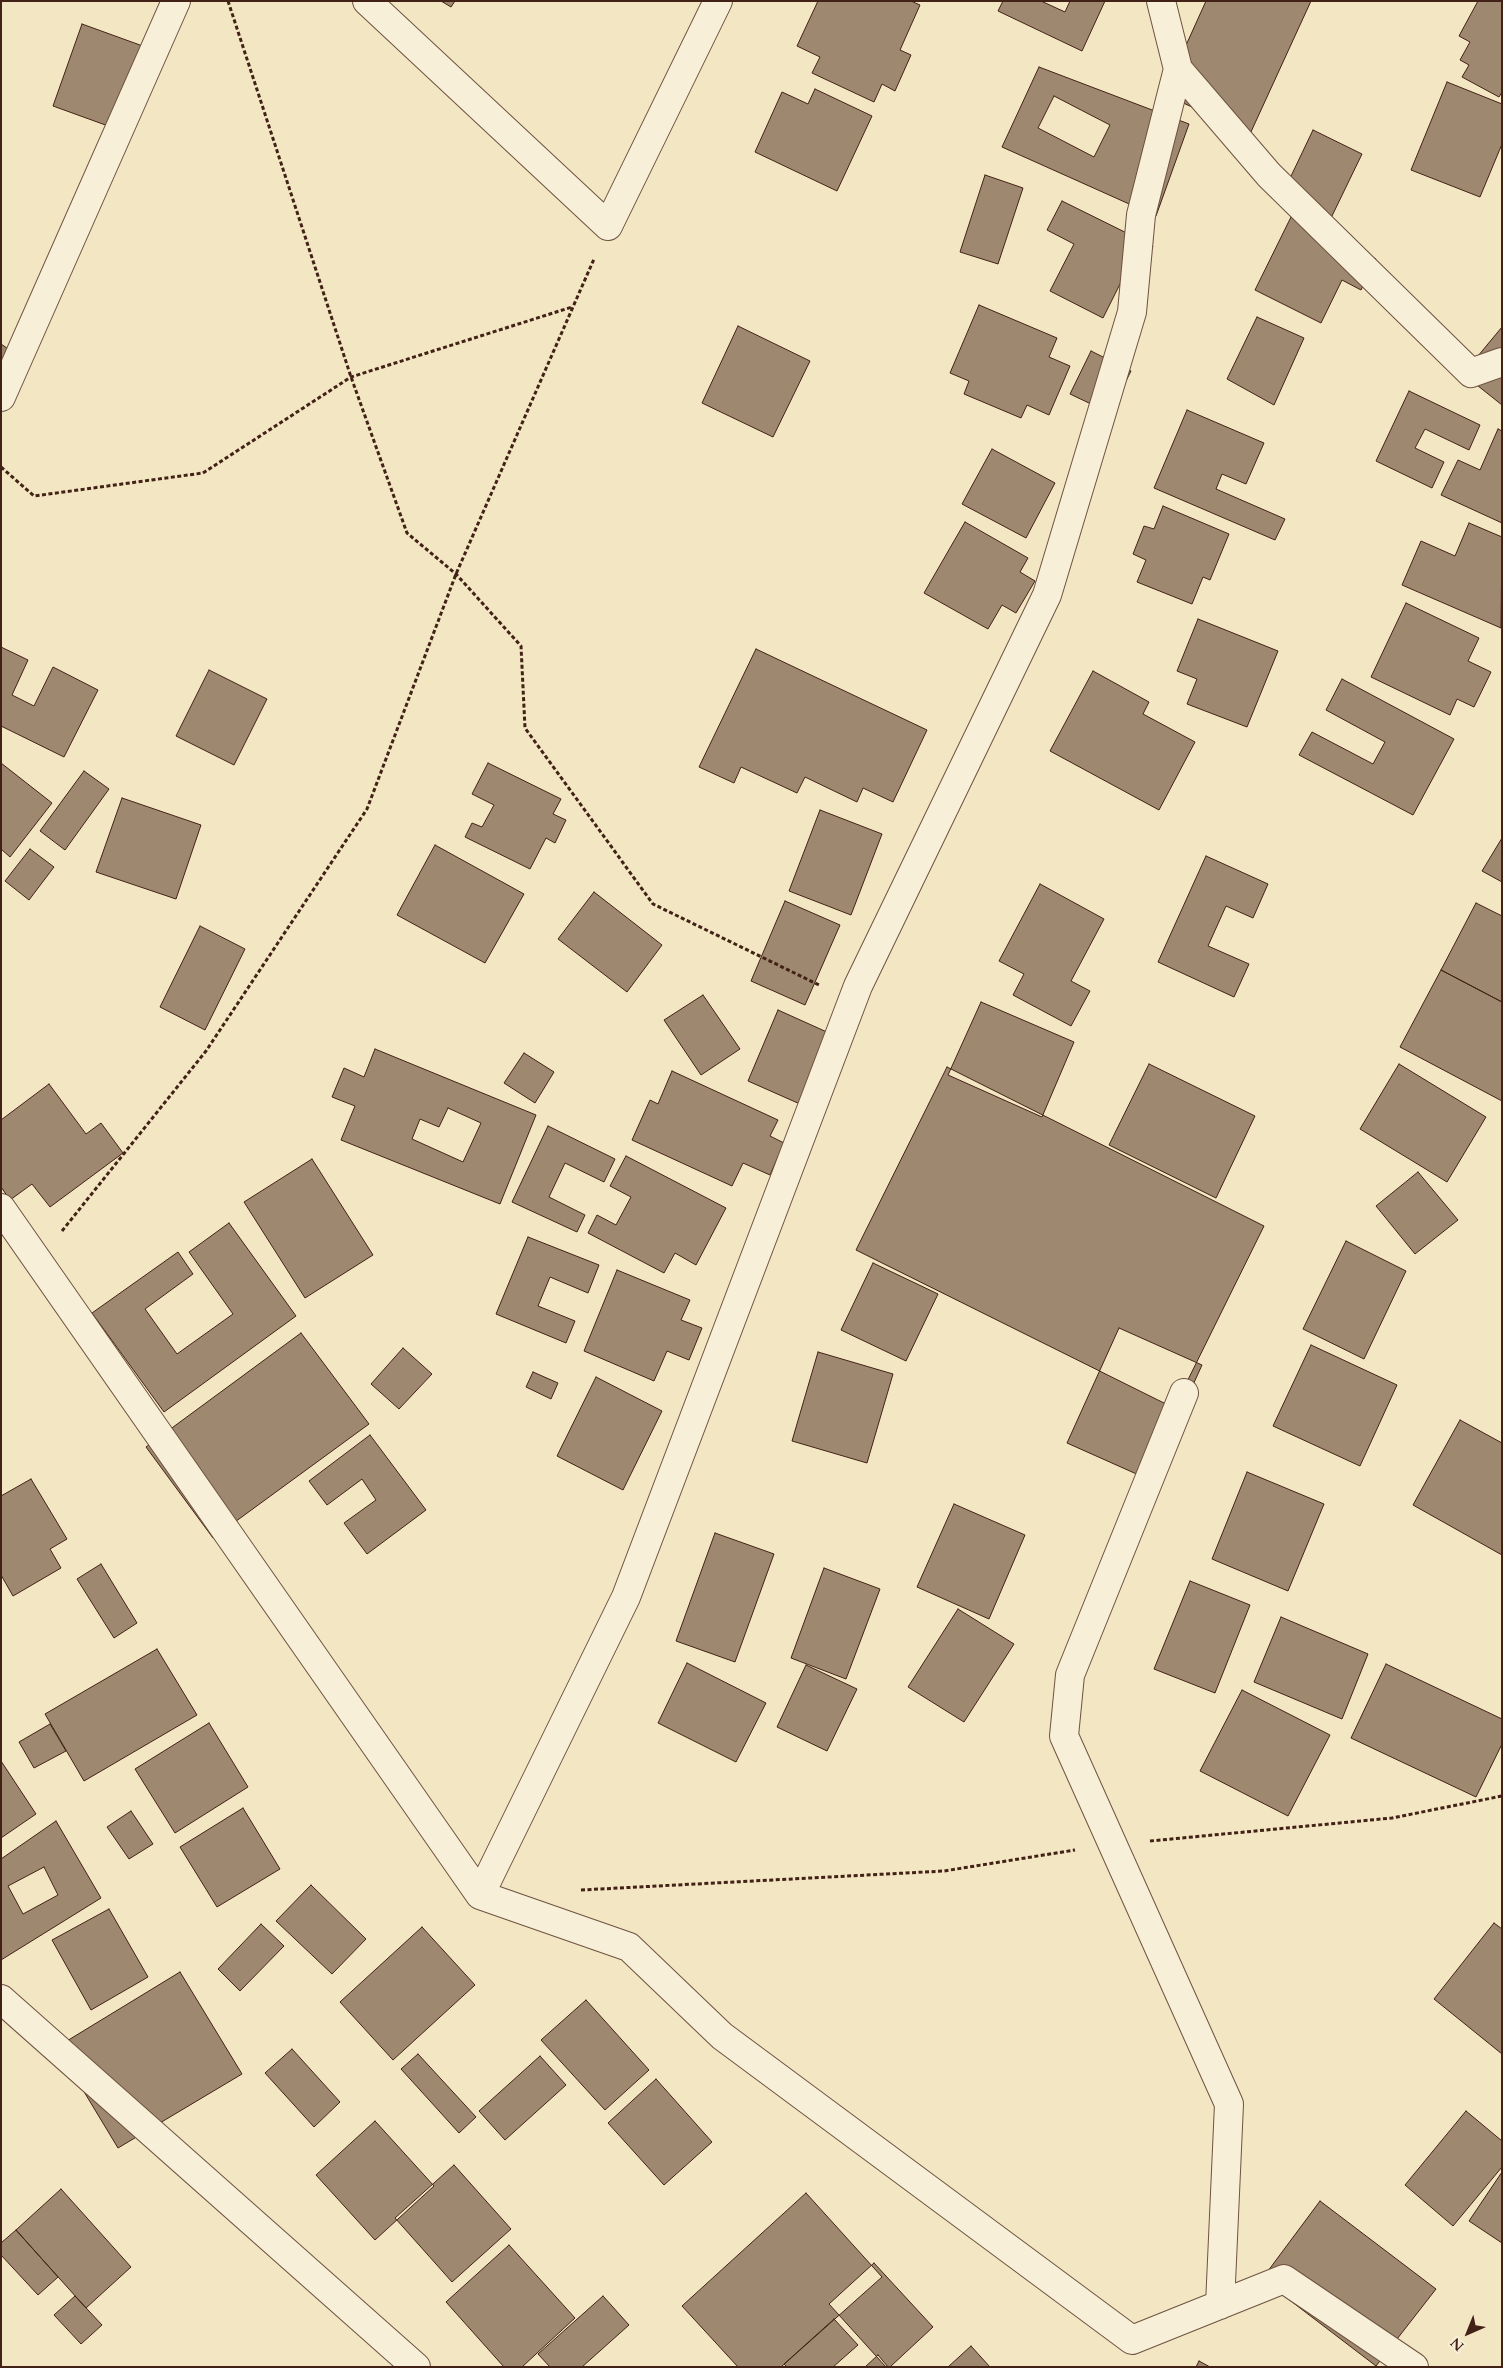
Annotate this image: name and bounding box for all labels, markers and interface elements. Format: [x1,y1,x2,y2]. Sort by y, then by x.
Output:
north arrow [1443,2308,1493,2358]
text: N [1446,2333,1468,2355]

